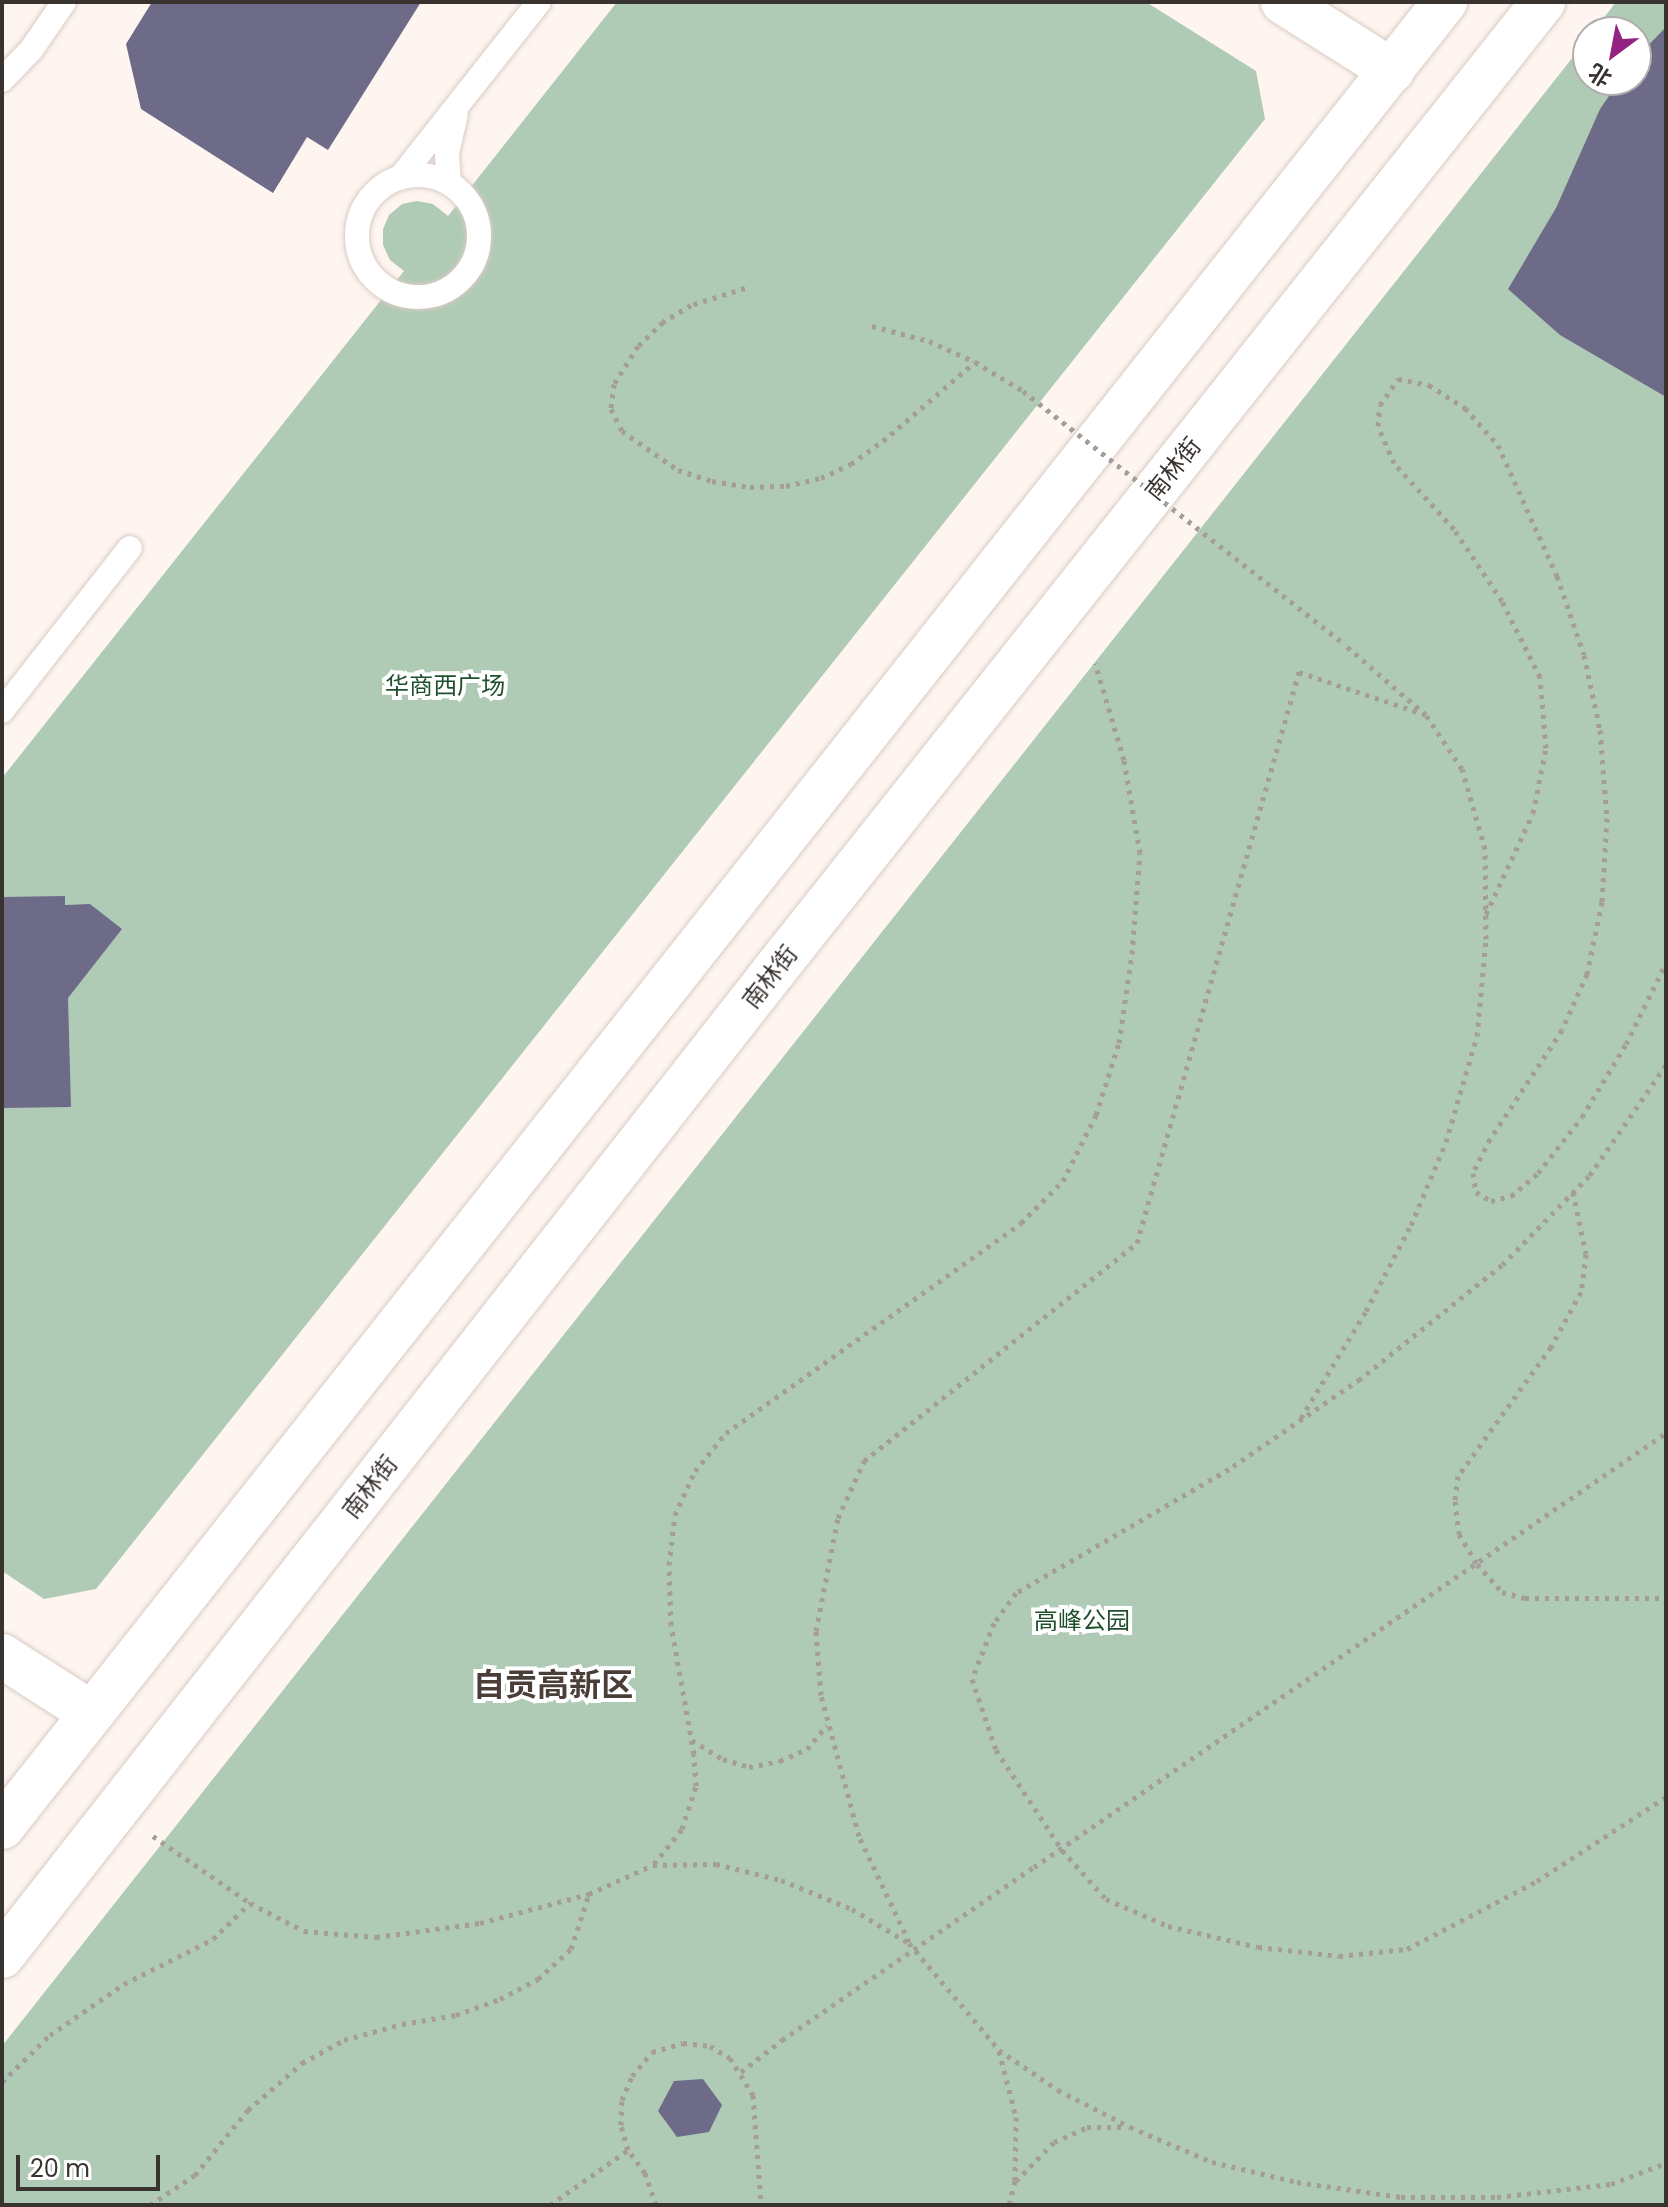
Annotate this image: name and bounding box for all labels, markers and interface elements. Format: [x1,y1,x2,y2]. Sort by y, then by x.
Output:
north arrow [1572,16,1652,96]
text: 北 [1583,56,1618,94]
street label: 南林街 [1139,432,1207,506]
park label: 华商西广场 [385,672,505,700]
street label: 南林街 [736,940,804,1014]
street label: 南林街 [336,1450,404,1524]
park label: 高峰公园 [1034,1607,1130,1635]
district label: 自贡高新区 [473,1666,633,1704]
scale bar [20,2139,164,2189]
text: 20 m [30,2152,90,2185]

